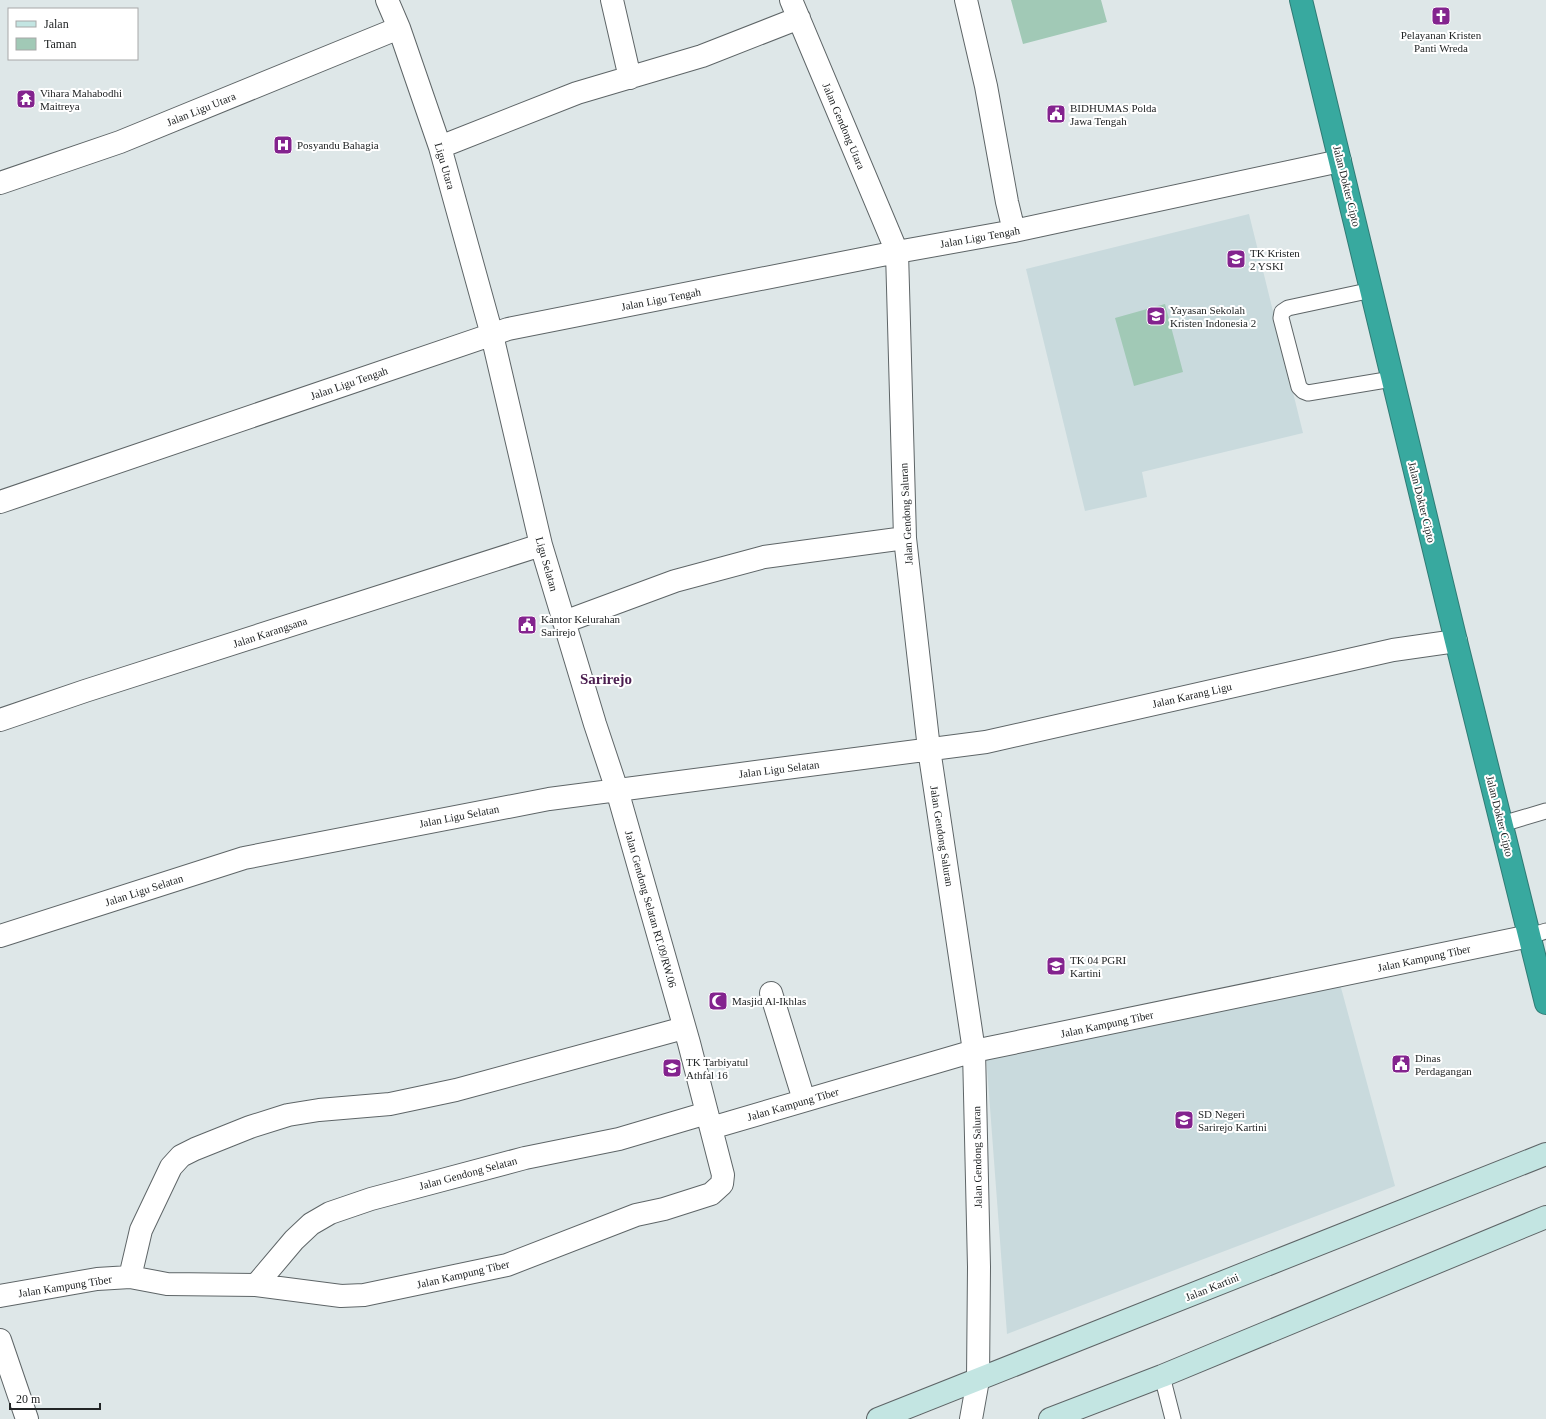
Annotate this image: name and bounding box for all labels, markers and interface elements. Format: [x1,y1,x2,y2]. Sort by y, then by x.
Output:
church icon: Pelayanan Kristen Panti Wreda [1430,5,1452,27]
legend [8,8,138,60]
text: Jalan [44,17,69,31]
place label: Pelayanan Kristen Panti Wreda [1401,29,1482,54]
text: Taman [44,37,76,51]
street label: Jalan Gendong Utara [820,81,868,171]
place label: Vihara Mahabodhi Maitreya [40,87,122,112]
temple icon: Vihara Mahabodhi Maitreya [15,88,37,110]
street label: Jalan Ligu Utara [165,90,237,128]
place label: BIDHUMAS Polda Jawa Tengah [1070,102,1157,127]
public building icon: BIDHUMAS Polda Jawa Tengah [1045,103,1067,125]
hospital icon: Posyandu Bahagia [272,134,294,156]
place label: Posyandu Bahagia [297,139,379,151]
street label: Ligu Utara [433,141,457,191]
street label: Jalan Dokter Cipto [1331,144,1363,228]
street label: Jalan Ligu Tengah [939,224,1021,250]
place label: TK Kristen 2 YSKI [1250,247,1300,272]
school or university icon: TK Kristen 2 YSKI [1225,248,1247,270]
street label: Jalan Ligu Tengah [620,285,702,313]
place label: Yayasan Sekolah Kristen Indonesia 2 [1170,304,1256,329]
school or university icon: Yayasan Sekolah Kristen Indonesia 2 [1145,305,1167,327]
street label: Jalan Ligu Tengah [309,364,390,402]
street label: Jalan Dokter Cipto [1406,460,1438,544]
street label: Jalan Gendong Saluran [897,462,915,565]
street label: Ligu Selatan [534,535,561,593]
place label: Kantor Kelurahan Sarirejo [541,613,621,638]
street label: Jalan Karangsana [231,614,309,650]
public building icon: Kantor Kelurahan Sarirejo [516,614,538,636]
district label: Sarirejo [580,671,632,687]
street label: Jalan Karang Ligu [1151,680,1233,710]
street label: Jalan Ligu Selatan [738,758,821,780]
street label: Jalan Dokter Cipto [1484,774,1516,858]
street label: Jalan Gendong Saluran [928,785,956,888]
street label: Jalan Ligu Selatan [418,802,501,830]
street label: Jalan Gendong Selatan RT.09/RW.06 [623,829,679,989]
street label: Jalan Ligu Selatan [104,872,185,908]
street label: Jalan Kampung Tiber [1376,942,1472,974]
place label: TK 04 PGRI Kartini [1070,954,1127,979]
school or university icon: TK 04 PGRI Kartini [1045,955,1067,977]
mosque icon: Masjid Al-Ikhlas [707,990,729,1012]
place label: Masjid Al-Ikhlas [732,995,806,1007]
street label: Jalan Kampung Tiber [1059,1008,1155,1040]
place label: Dinas Perdagangan [1415,1052,1472,1077]
public building icon: Dinas Perdagangan [1390,1053,1412,1075]
place label: TK Tarbiyatul Athfal 16 [686,1056,748,1081]
school or university icon: TK Tarbiyatul Athfal 16 [661,1057,683,1079]
street label: Jalan Kampung Tiber [746,1085,840,1123]
street label: Jalan Gendong Saluran [970,1105,984,1208]
place label: SD Negeri Sarirejo Kartini [1198,1108,1267,1133]
school or university icon: SD Negeri Sarirejo Kartini [1173,1109,1195,1131]
street label: Jalan Gendong Selatan [418,1154,519,1192]
street label: Jalan Kampung Tiber [415,1257,511,1291]
street label: Jalan Kartini [1184,1271,1240,1303]
street label: Jalan Kampung Tiber [17,1273,113,1299]
scale bar [10,1385,100,1411]
text: 20 m [16,1392,41,1406]

